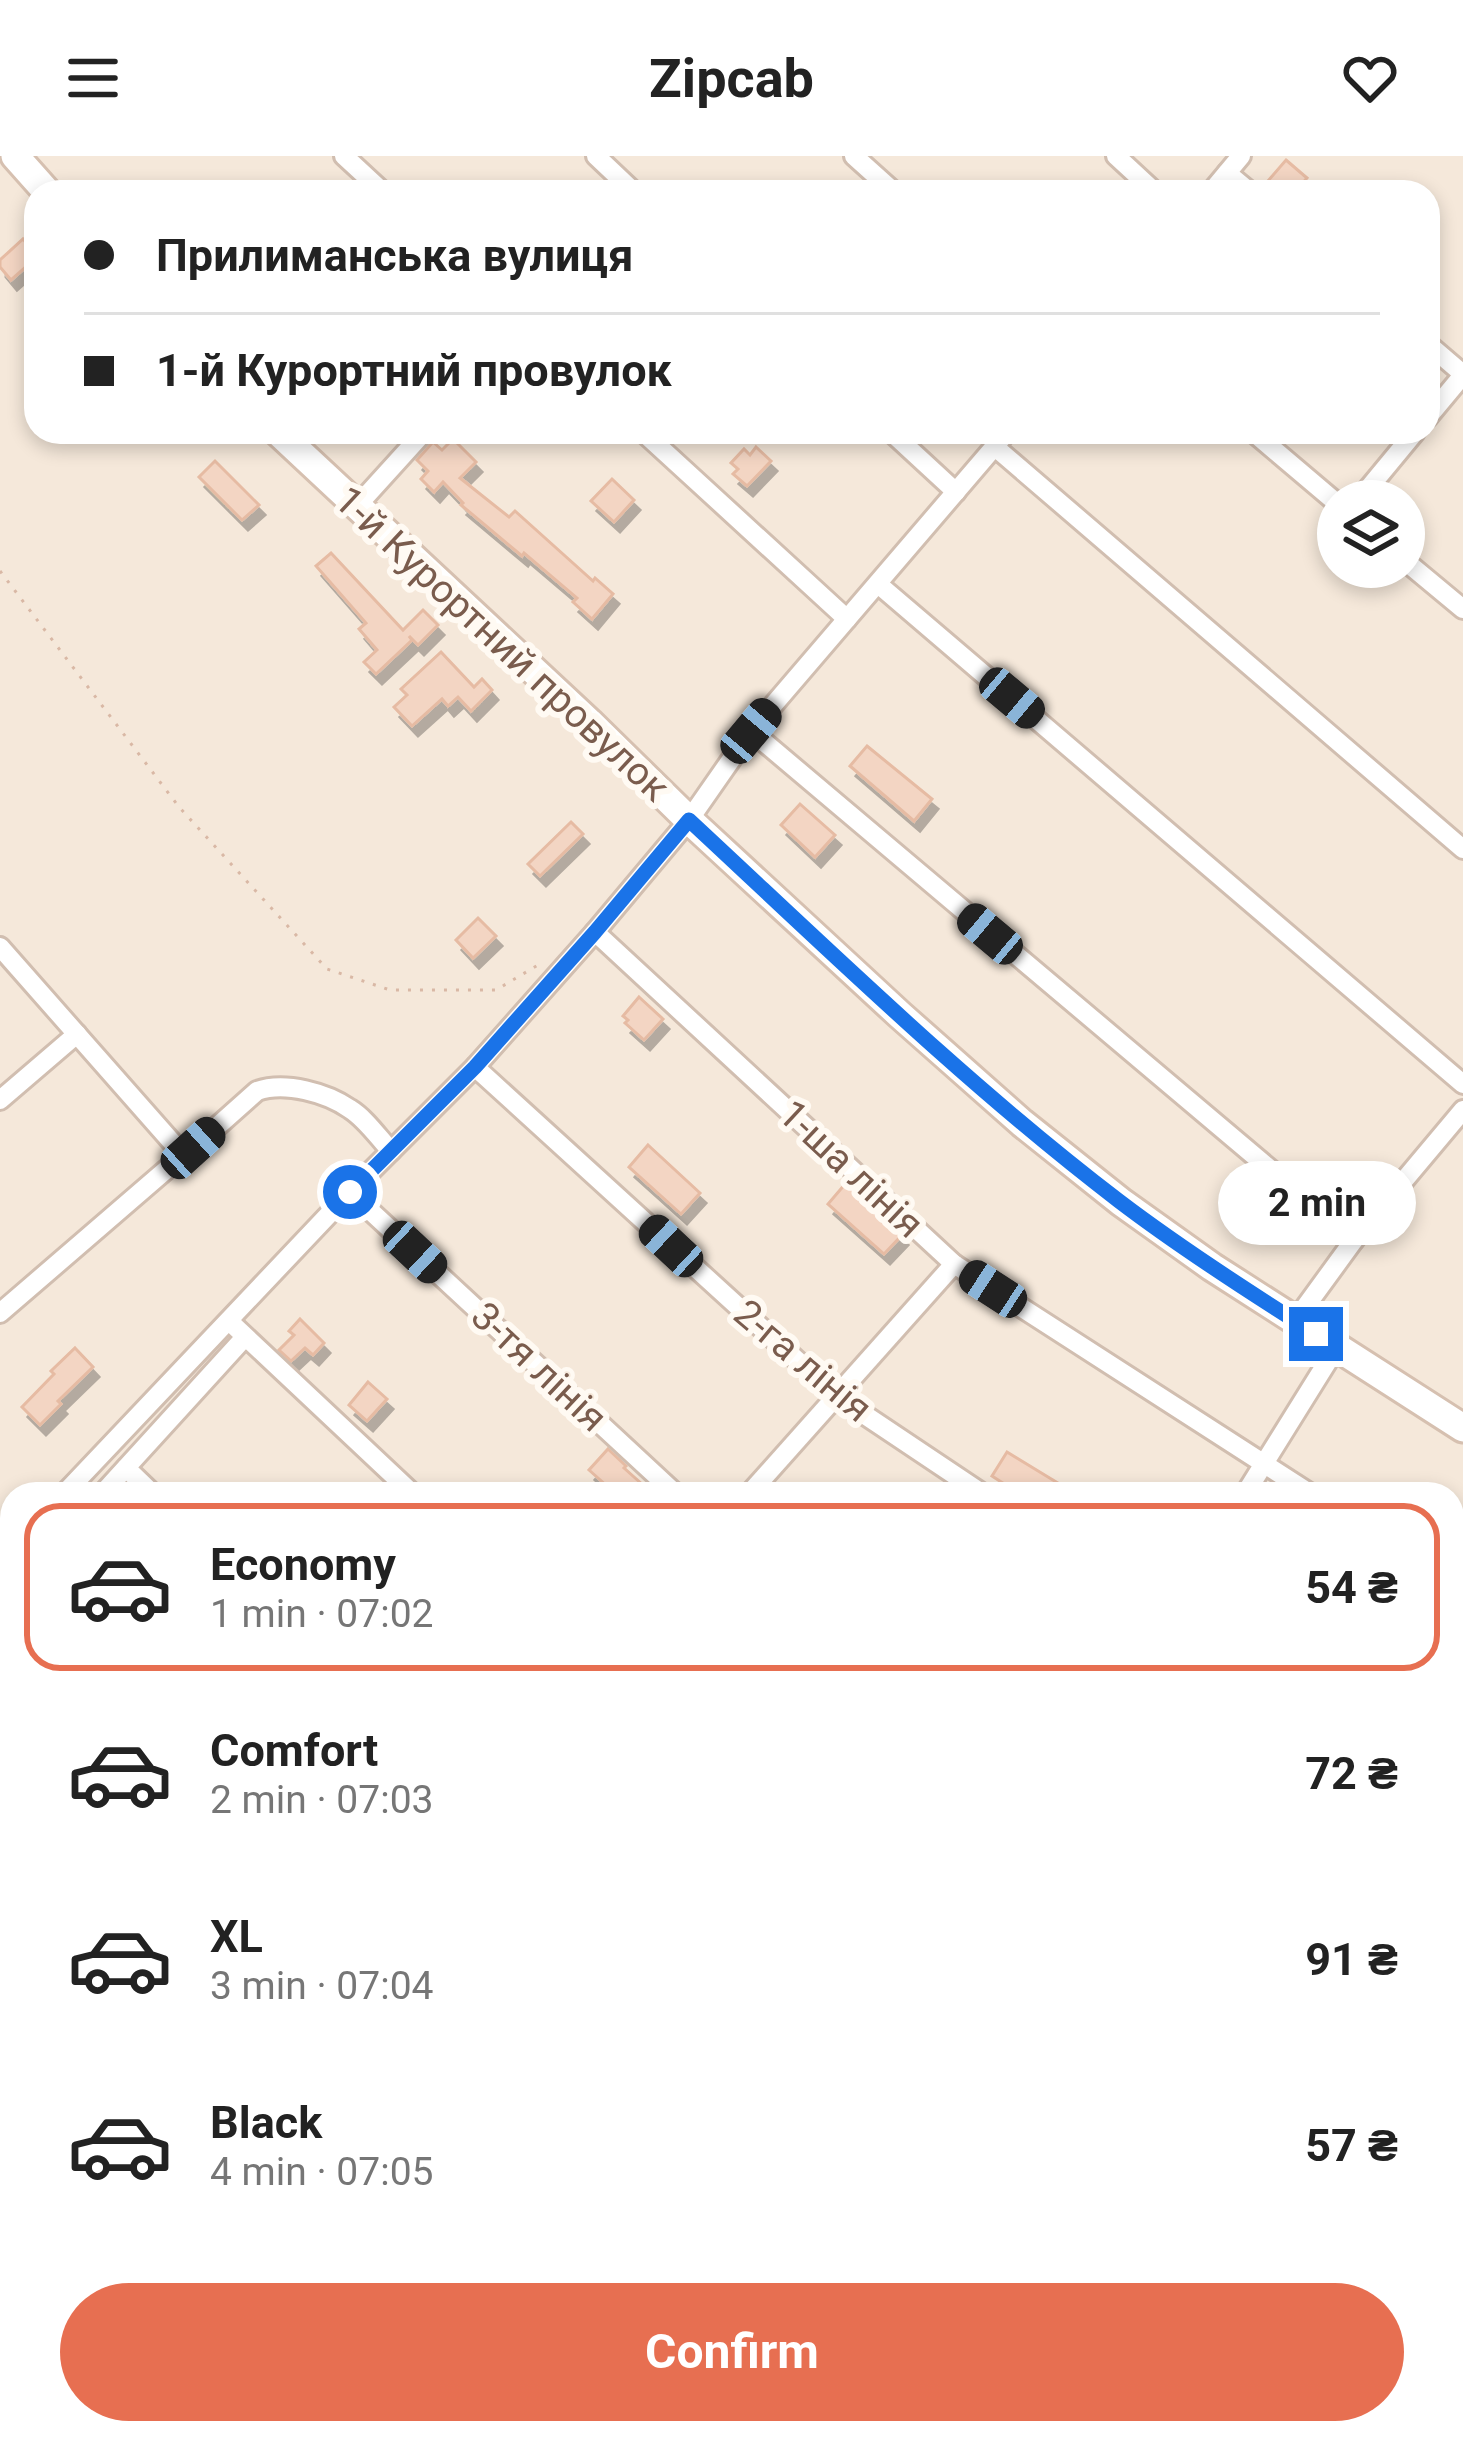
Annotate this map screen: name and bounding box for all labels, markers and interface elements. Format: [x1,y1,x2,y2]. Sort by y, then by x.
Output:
icon: menu [60,45,126,111]
icon: heart [1337,45,1403,111]
text: Zipcab [649,47,814,110]
text: Прилиманська вулиця [156,229,633,282]
text: 1-й Курортний провулок [156,344,672,397]
street label: 1-й Курортний провулок [325,477,679,811]
map controls [1317,480,1425,588]
button: layers [1317,480,1425,588]
car [973,661,1051,735]
car [714,692,788,770]
car [951,897,1029,971]
street label: 1-ша лінія [769,1091,933,1247]
car [154,1111,232,1185]
callout: 2 min [1217,1160,1415,1244]
route start [323,1165,377,1219]
text: 2 min [1268,1180,1366,1226]
car [632,1208,710,1284]
car [376,1214,454,1290]
car [953,1254,1033,1324]
street label: 2-га лінія [725,1290,881,1432]
street label: 3-тя лінія [462,1293,616,1441]
route end [1289,1307,1343,1361]
icon: car [66,1533,174,1641]
text: Economy [210,1538,396,1591]
text: 54 ₴ [1305,1561,1398,1614]
text: 1 min · 07:02 [210,1591,433,1637]
icon: car [66,1719,174,1827]
text: Comfort [210,1724,378,1777]
text: 72 ₴ [1305,1747,1398,1800]
text: 2 min · 07:03 [210,1777,433,1823]
icon: car [66,1905,174,2013]
text: XL [210,1910,263,1963]
text: 91 ₴ [1305,1933,1398,1986]
text: 3 min · 07:04 [210,1963,433,2009]
icon: car [66,2091,174,2199]
text: Black [210,2096,322,2149]
text: 57 ₴ [1305,2119,1398,2172]
text: 4 min · 07:05 [210,2149,433,2195]
button: Confirm [60,2283,1404,2421]

